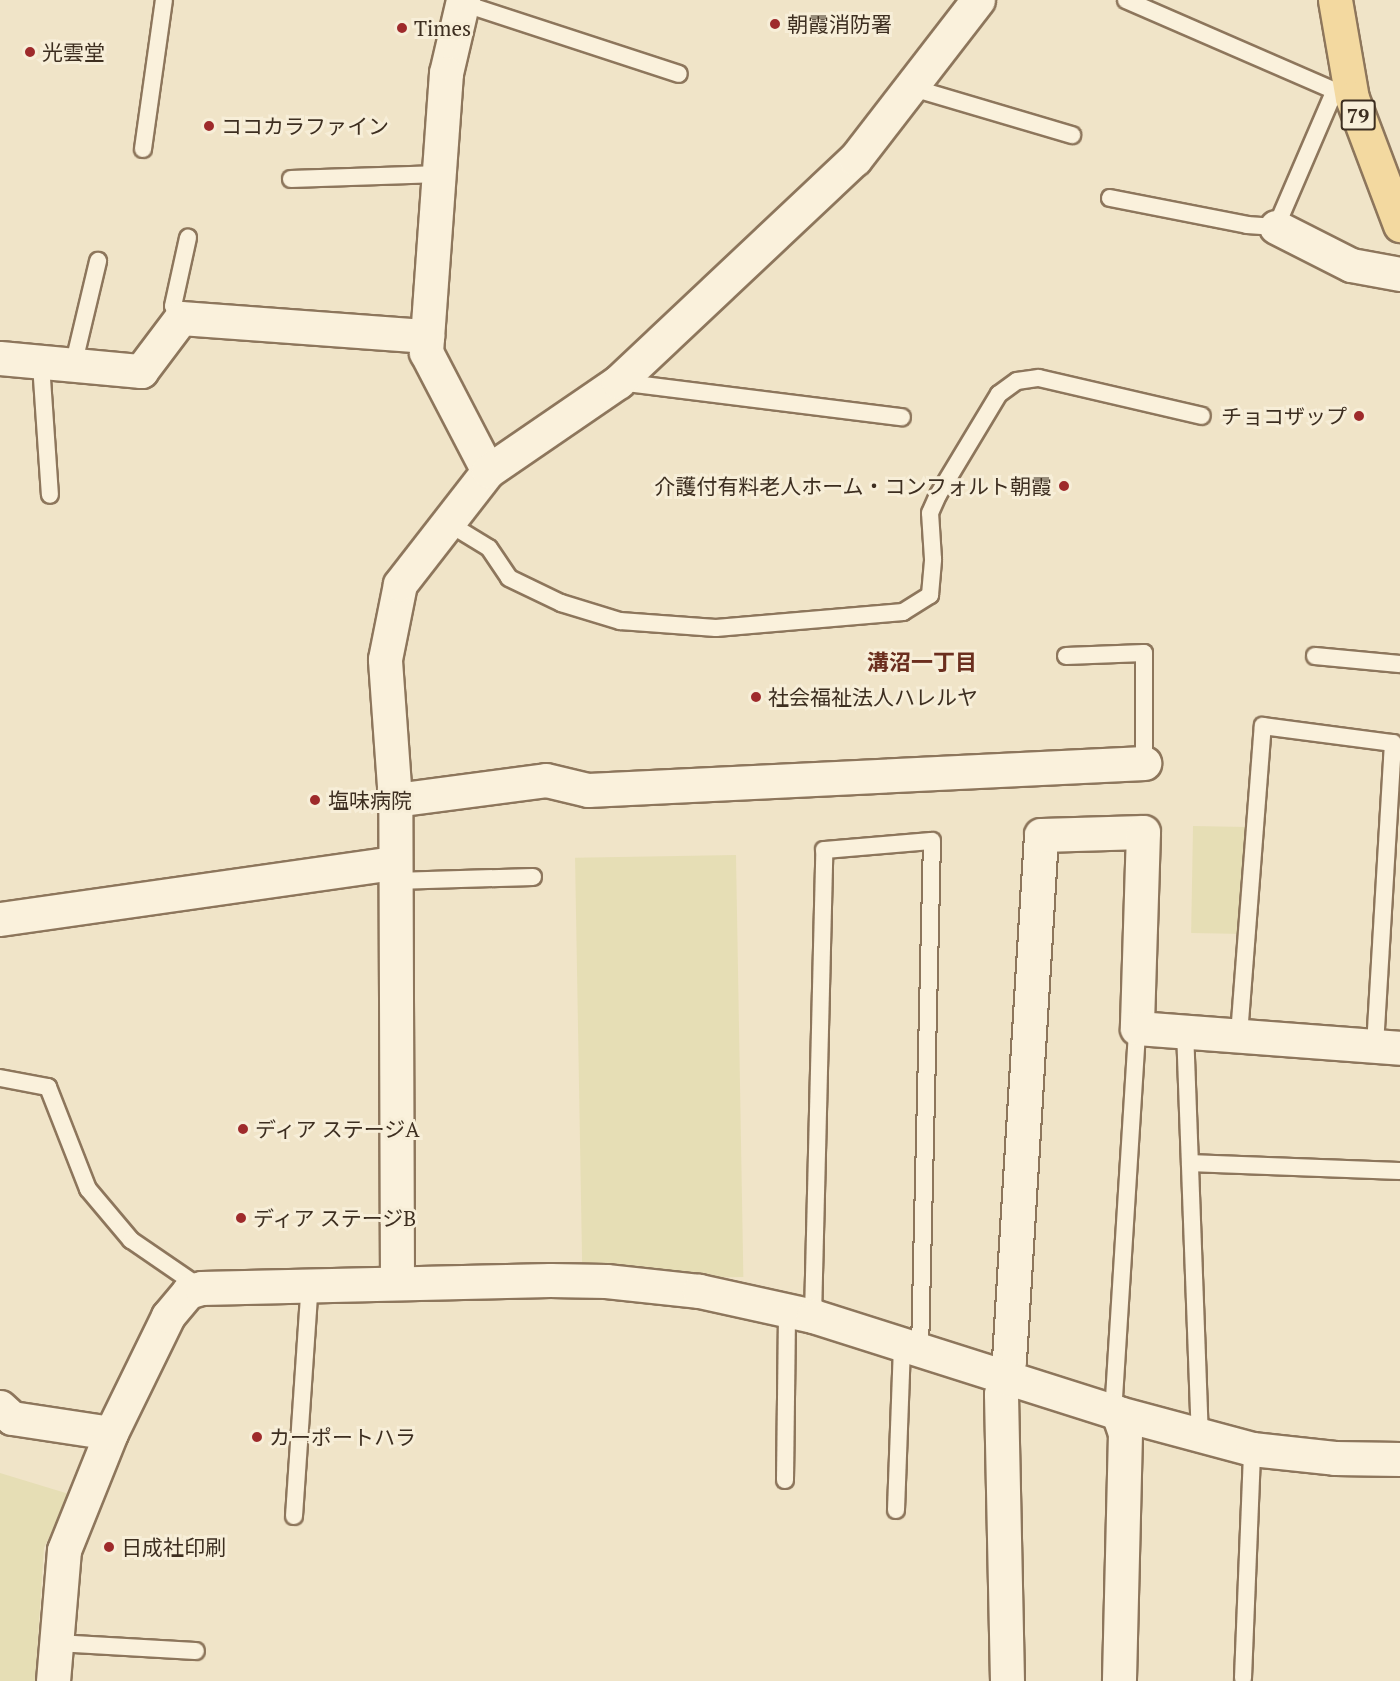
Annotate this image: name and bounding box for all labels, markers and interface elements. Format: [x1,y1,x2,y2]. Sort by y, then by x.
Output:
place label: 朝霞消防署 [787,11,892,37]
place label: Times [414,15,471,41]
marker: 朝霞消防署 [768,17,782,31]
marker: Times [395,21,409,35]
place label: 光雲堂 [42,39,105,65]
marker: 光雲堂 [23,45,37,59]
road number: 79 [1340,98,1376,132]
place label: ココカラファイン [221,113,389,139]
marker: ココカラファイン [202,119,216,133]
place label: チョコザップ [1221,403,1347,429]
marker: チョコザップ [1352,409,1366,423]
place label: 介護付有料老人ホーム・コンフォルト朝霞 [653,473,1052,499]
marker: 介護付有料老人ホーム・コンフォルト朝霞 [1057,479,1071,493]
district label: 溝沼一丁目 [867,649,977,675]
place label: 社会福祉法人ハレルヤ [768,684,978,710]
marker: 社会福祉法人ハレルヤ [749,690,763,704]
place label: 塩味病院 [328,787,412,813]
marker: 塩味病院 [306,791,324,809]
place label: ディア ステージA [255,1116,421,1142]
marker: ディア ステージA [236,1122,250,1136]
place label: ディア ステージB [253,1205,418,1231]
marker: ディア ステージB [234,1211,248,1225]
place label: カーポートハラ [269,1424,416,1450]
marker: カーポートハラ [250,1430,264,1444]
place label: 日成社印刷 [121,1534,226,1560]
marker: 日成社印刷 [102,1540,116,1554]

